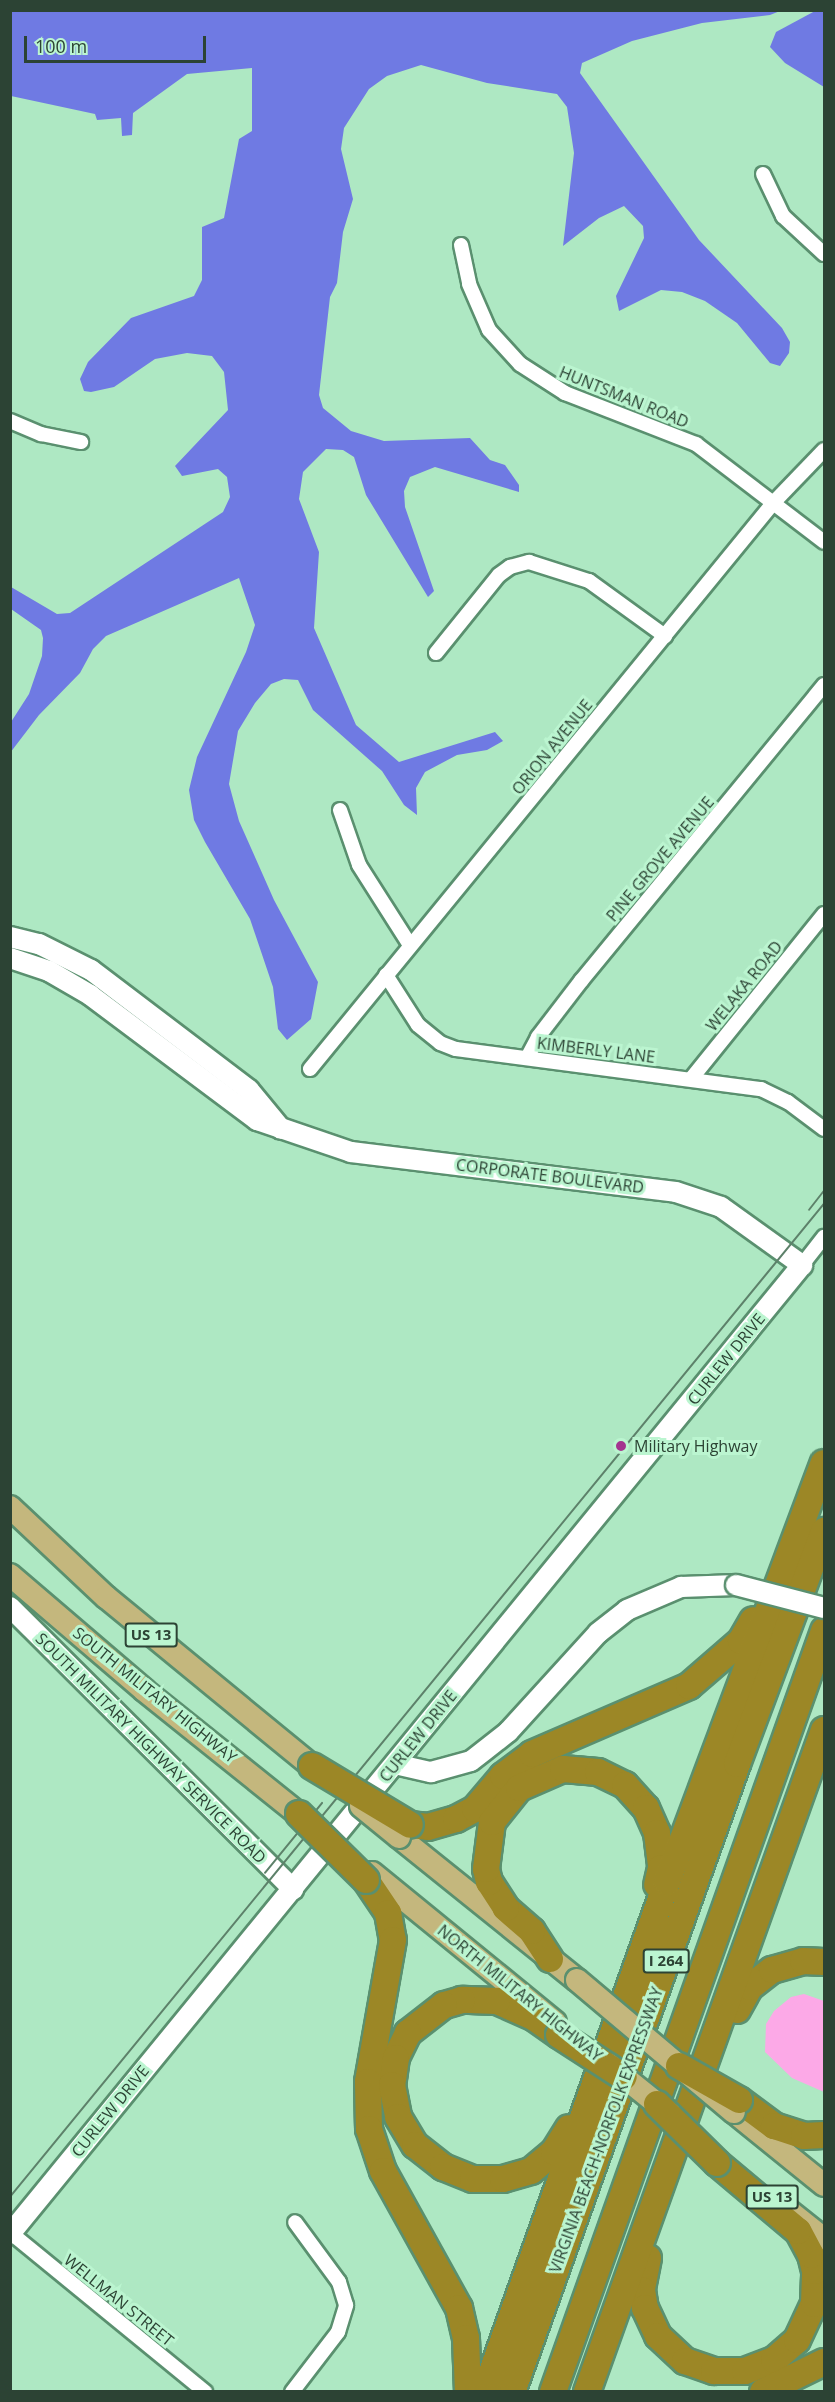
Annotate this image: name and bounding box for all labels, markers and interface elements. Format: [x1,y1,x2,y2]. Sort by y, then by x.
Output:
scale bar [27,24,208,62]
text: 100 m [35,34,87,58]
street label: HUNTSMAN ROAD [556,362,692,432]
street label: ORION AVENUE [508,696,596,798]
street label: PINE GROVE AVENUE [602,793,718,925]
street label: WELAKA ROAD [702,937,786,1035]
street label: KIMBERLY LANE [536,1033,656,1067]
street label: CORPORATE BOULEVARD [455,1155,645,1197]
street label: CURLEW DRIVE [683,1309,769,1409]
place label: Military Highway [634,1436,757,1456]
marker: Military Highway [612,1437,630,1455]
street label: SOUTH MILITARY HIGHWAY [69,1623,241,1767]
road number: US 13 [124,1623,178,1647]
street label: SOUTH MILITARY HIGHWAY SERVICE ROAD [32,1629,270,1867]
street label: CURLEW DRIVE [375,1686,461,1786]
street label: NORTH MILITARY HIGHWAY [434,1921,606,2065]
road number: I 264 [642,1949,690,1973]
street label: VIRGINIA BEACH-NORFOLK EXPRESSWAY [545,1985,667,2275]
street label: CURLEW DRIVE [67,2061,153,2161]
road number: US 13 [745,2185,799,2209]
street label: WELLMAN STREET [60,2250,178,2350]

